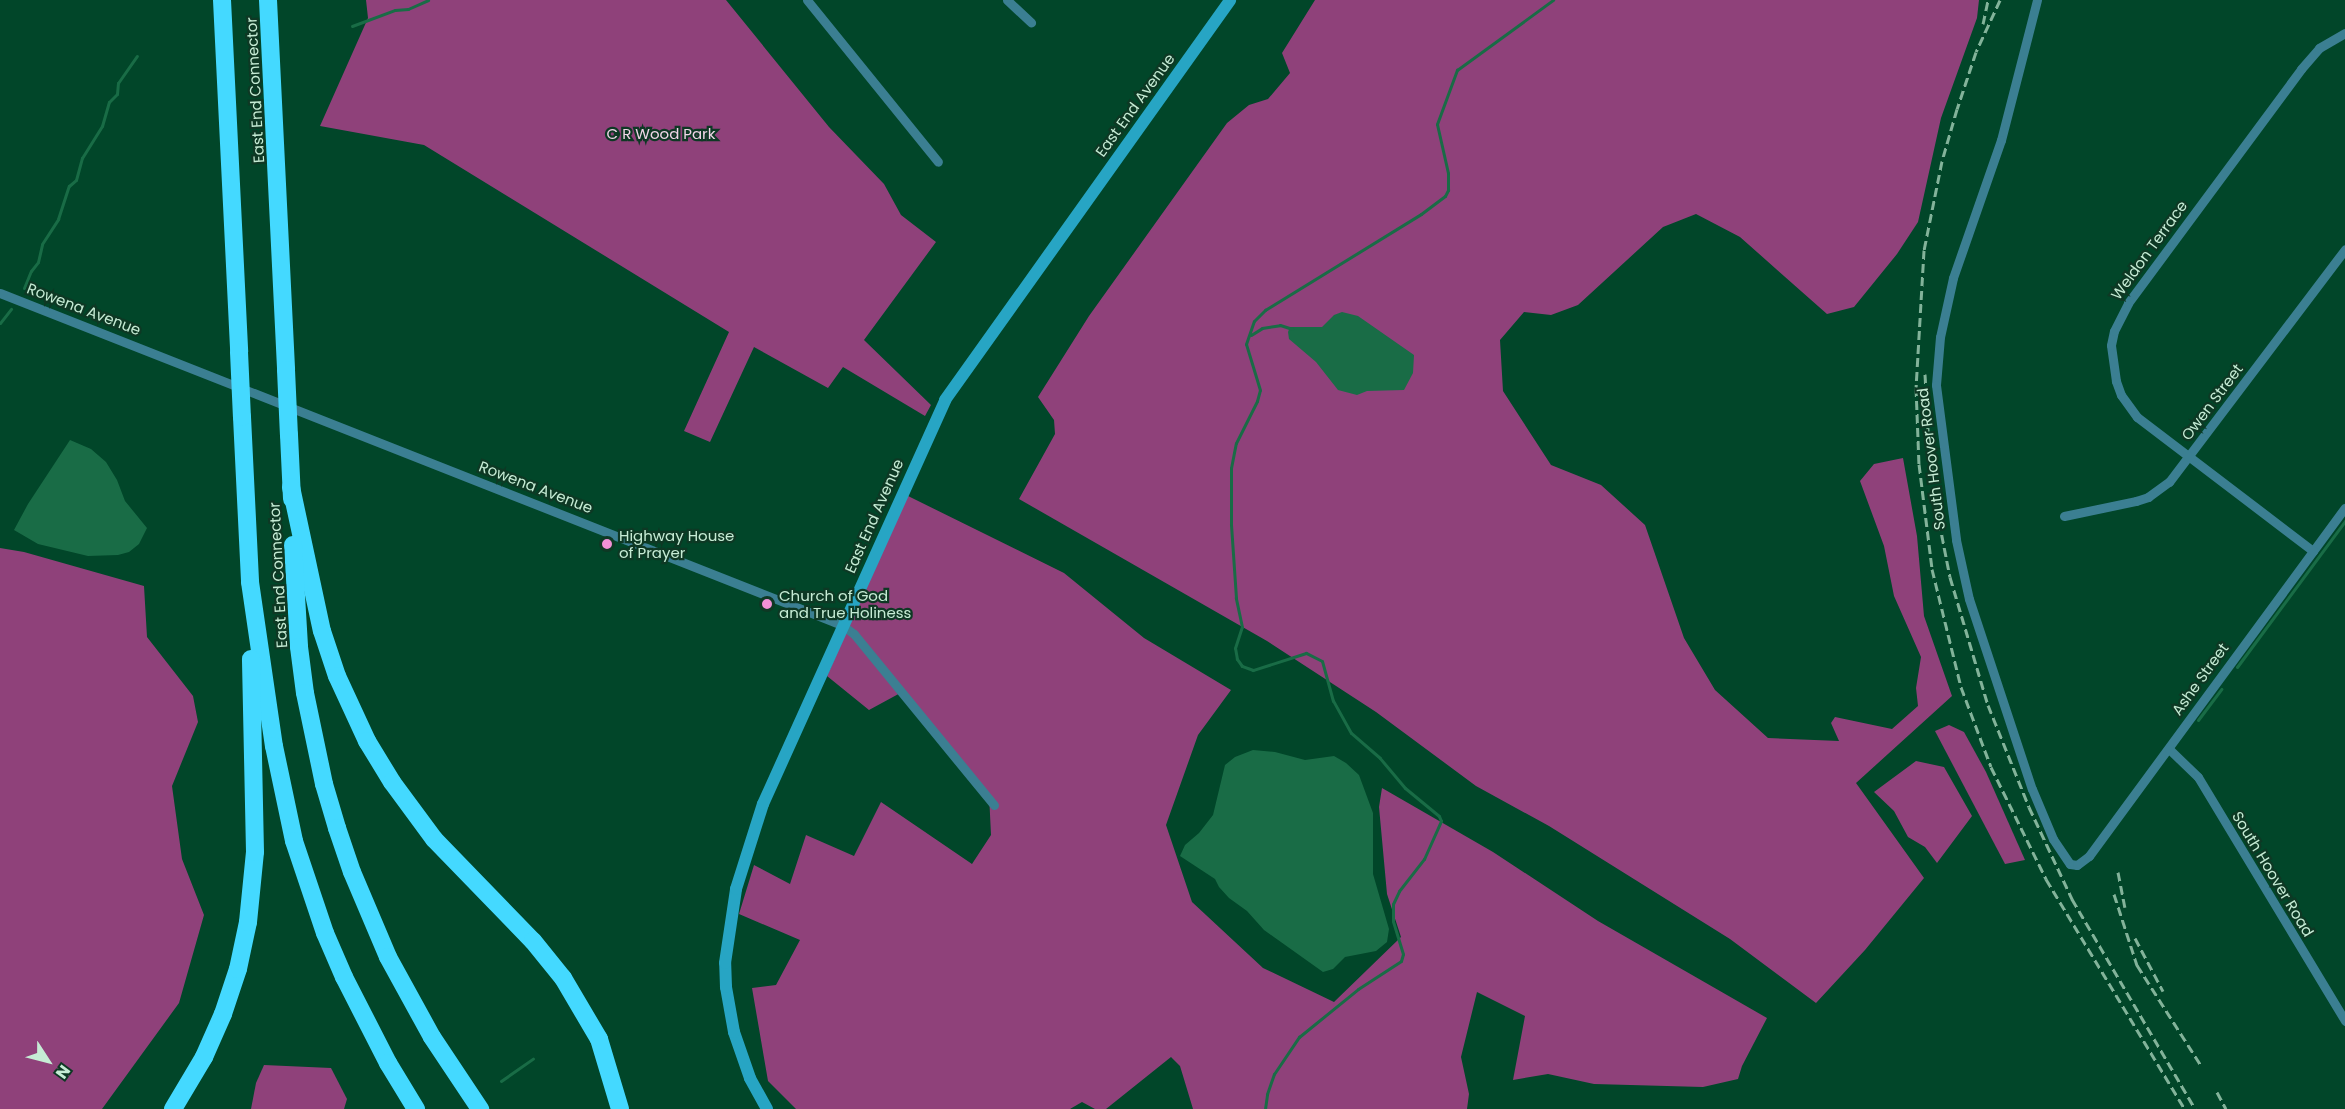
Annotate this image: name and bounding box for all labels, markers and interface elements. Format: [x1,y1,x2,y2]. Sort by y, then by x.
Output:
street label: East End Connector [242,17,268,163]
street label: East End Avenue [1092,50,1178,160]
park label: C R Wood Park [607,125,715,143]
street label: Weldon Terrace [2107,197,2191,303]
street label: Rowena Avenue [25,279,143,339]
street label: Owen Street [2177,360,2247,444]
street label: South Hoover Road [1913,387,1949,531]
street label: East End Avenue [841,456,907,576]
street label: Rowena Avenue [477,457,595,517]
street label: East End Connector [265,502,291,648]
place label: Highway House of Prayer [619,526,734,561]
marker: Highway House of Prayer [600,537,614,551]
place label: Church of God and True Holiness [779,586,911,621]
marker: Church of God and True Holiness [760,597,774,611]
street label: Ashe Street [2168,639,2232,719]
street label: South Hoover Road [2228,808,2318,940]
north arrow [18,1031,78,1091]
text: N [50,1060,76,1084]

